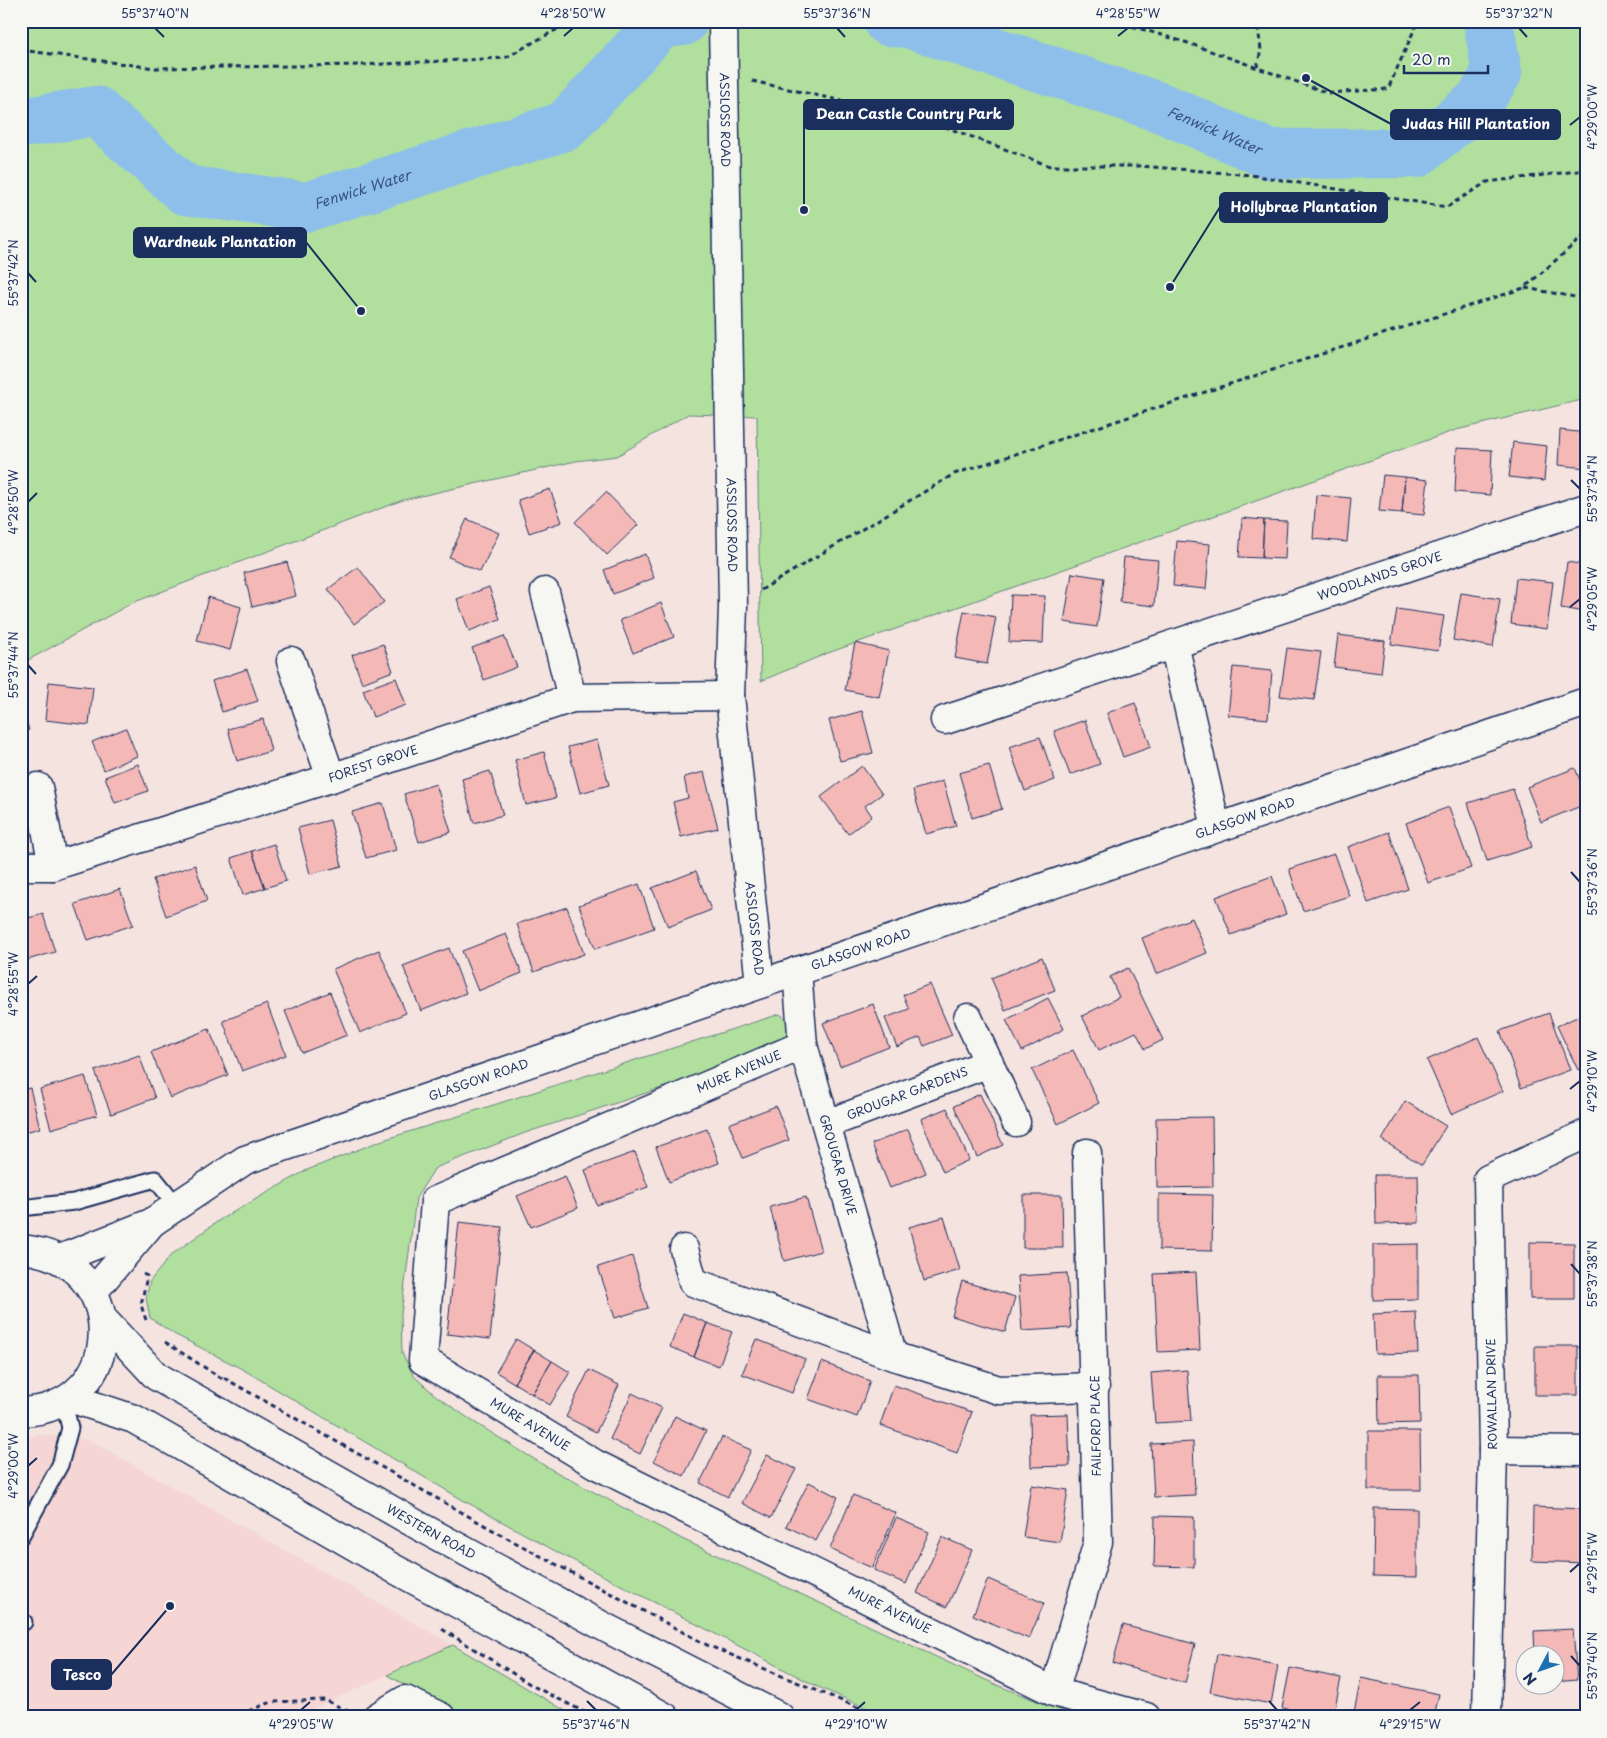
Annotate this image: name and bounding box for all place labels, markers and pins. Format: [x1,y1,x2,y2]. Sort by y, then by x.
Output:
callout: Dean Castle Country Park [804,100,1013,129]
callout: Judas Hill Plantation [1391,110,1560,139]
callout: Hollybrae Plantation [1220,193,1387,222]
callout: Wardneuk Plantation [134,228,306,257]
callout: Tesco [52,1660,111,1689]

